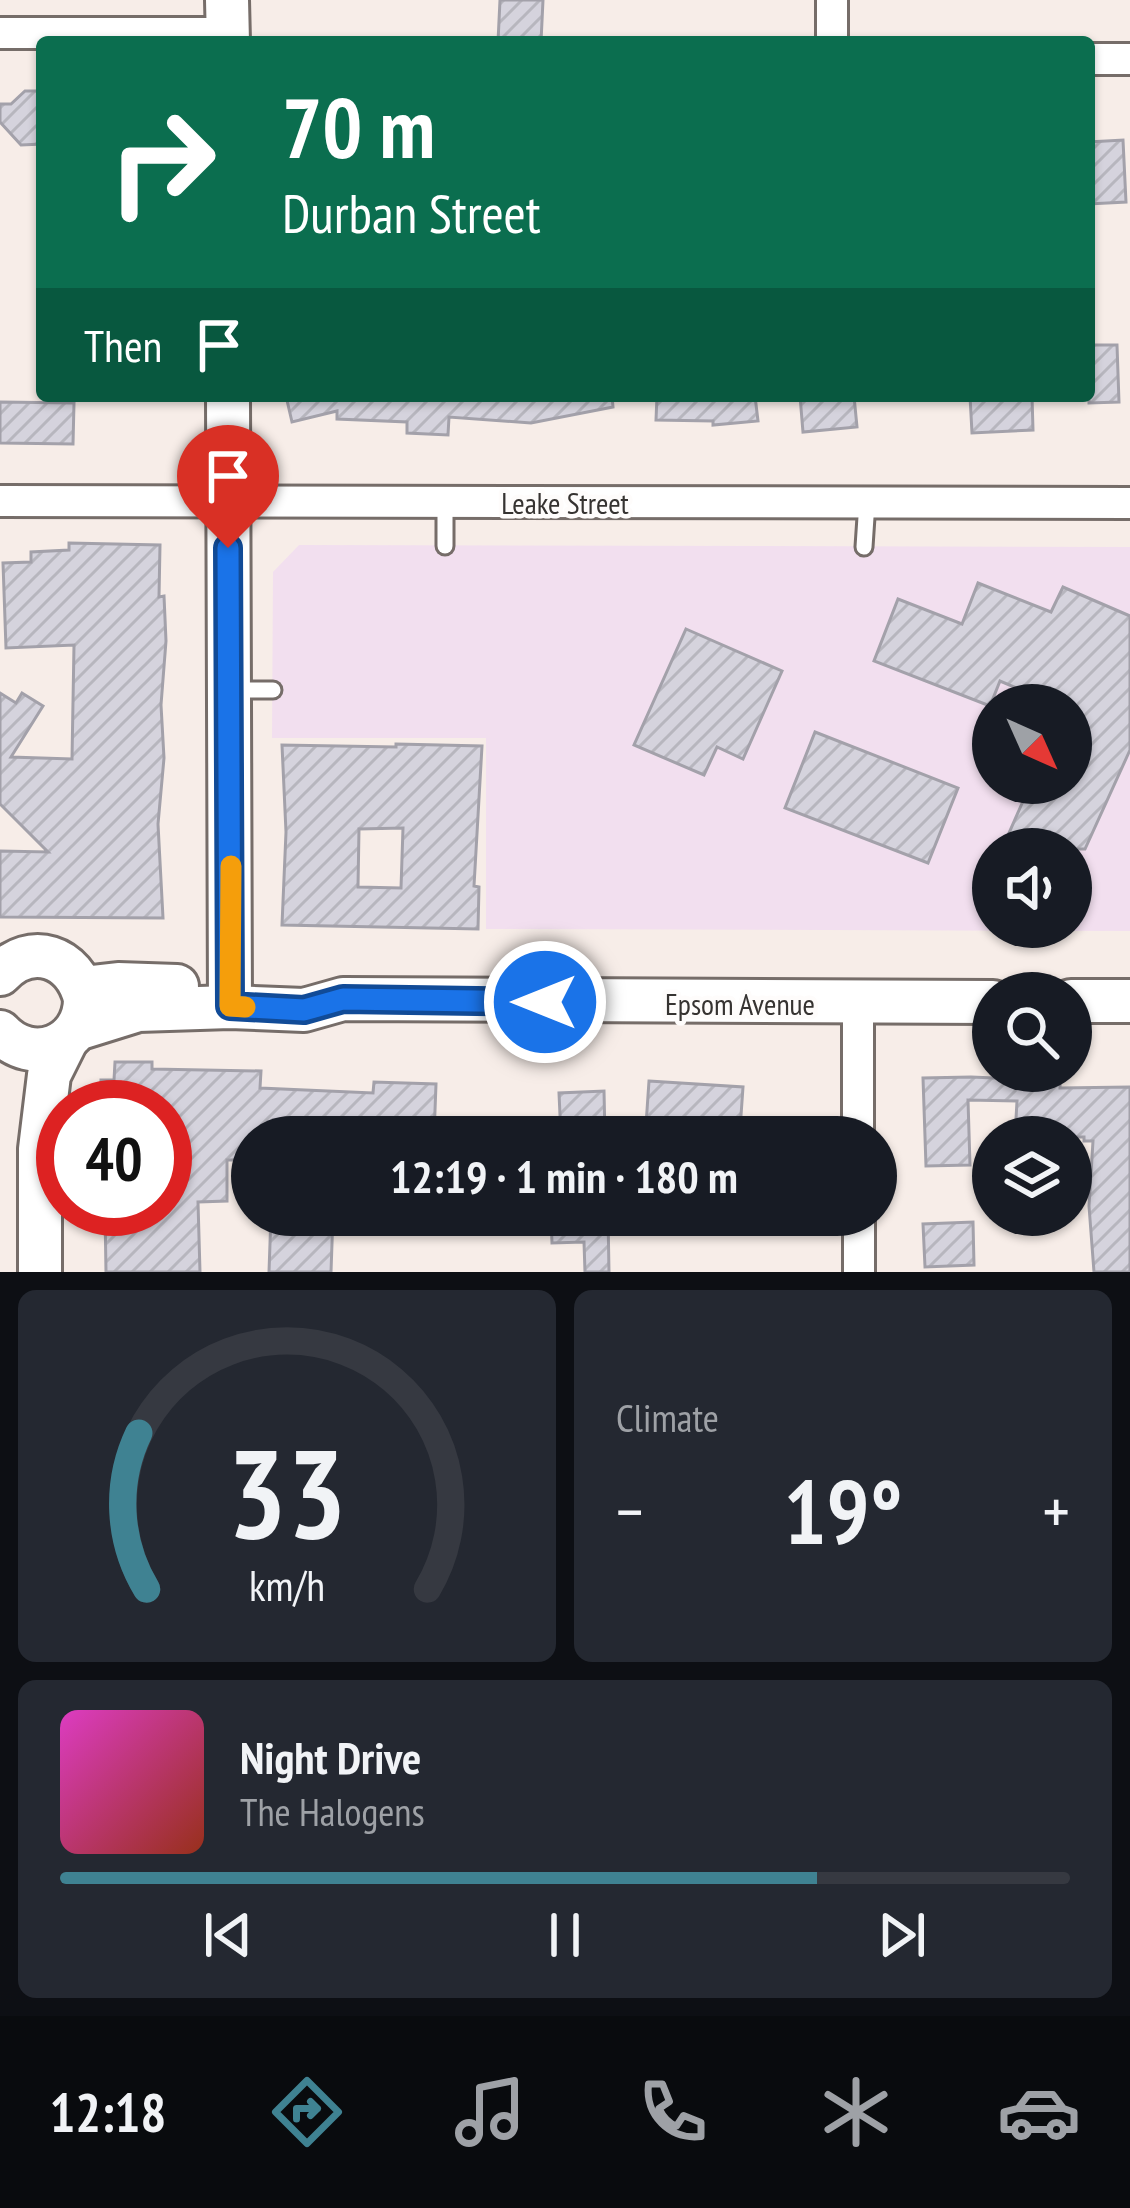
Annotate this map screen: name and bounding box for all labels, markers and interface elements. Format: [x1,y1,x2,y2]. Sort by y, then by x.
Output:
text: 70 m [282,72,435,181]
icon: right [84,84,240,240]
text: Durban Street [282,178,541,248]
icon: arrive [186,312,252,378]
text: Then [84,316,162,374]
pin [177,425,279,548]
icon: arrive [195,443,261,509]
street label: Leake Street [501,483,630,522]
north arrow [972,684,1092,804]
map controls [972,684,1092,1236]
button: sound [972,828,1092,948]
position arrow [482,939,608,1065]
button: search [972,972,1092,1092]
street label: Epsom Avenue [665,984,815,1023]
speed limit sign: 40 [36,1080,192,1236]
button: layers [972,1116,1092,1236]
text: 12:19 · 1 min · 180 m [390,1147,738,1205]
text: Climate [616,1392,719,1443]
text: 33 [227,1411,347,1572]
text: 19° [784,1452,902,1569]
text: − [616,1468,643,1553]
text: + [1043,1468,1070,1553]
text: km/h [249,1557,325,1613]
text: Night Drive [240,1728,421,1786]
text: The Halogens [240,1786,425,1837]
icon: previous [195,1902,261,1968]
icon: pause [532,1902,598,1968]
icon: next [869,1902,935,1968]
icon: directions [265,2070,349,2154]
icon: music [448,2070,532,2154]
icon: phone [631,2070,715,2154]
icon: climate [814,2070,898,2154]
icon: car [997,2070,1081,2154]
text: 12:18 [49,2077,166,2147]

